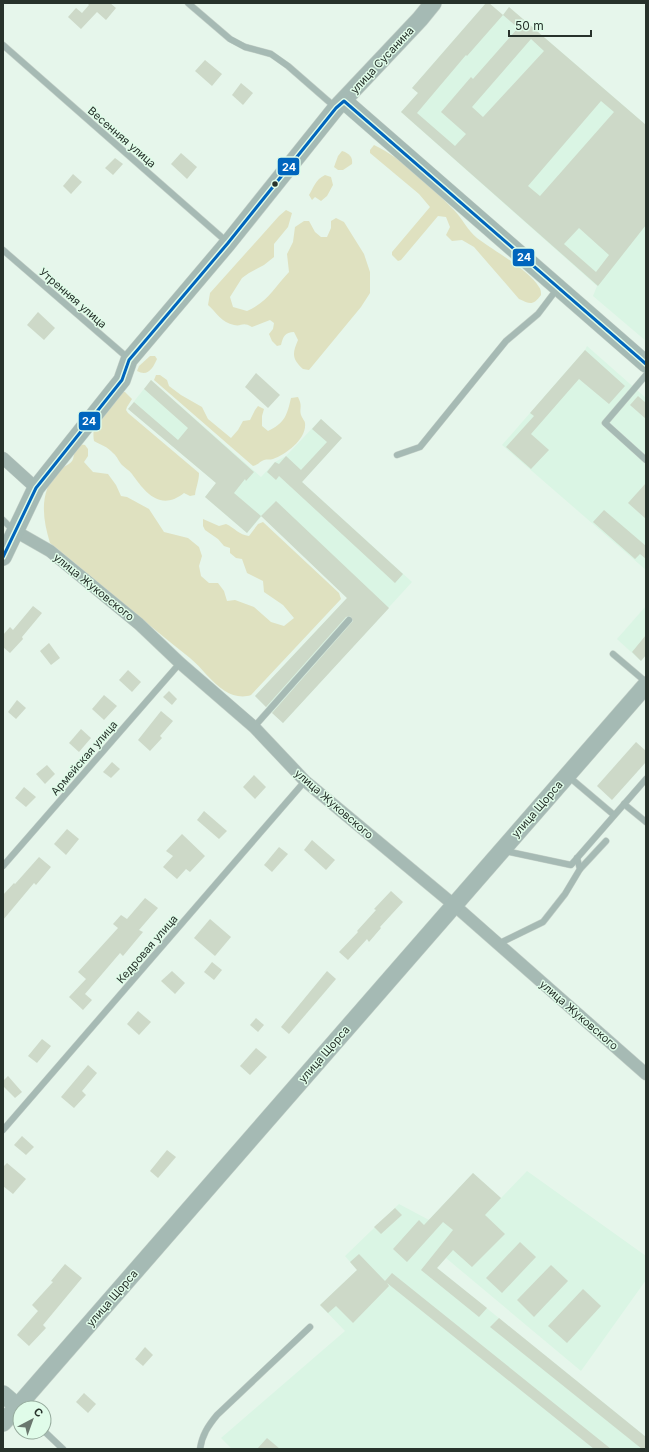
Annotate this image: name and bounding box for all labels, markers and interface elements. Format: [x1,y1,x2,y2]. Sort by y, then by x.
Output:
scale bar [509,12,591,38]
text: 50 m [515,18,544,33]
street label: улица Сусанина [347,24,417,96]
street label: Весенняя улица [85,104,159,170]
line badge: 24 [277,157,300,176]
text: 24 [282,160,296,174]
unlabelled marker [270,179,280,189]
line badge: 24 [512,248,535,267]
text: 24 [517,250,531,264]
street label: Утренняя улица [36,265,110,331]
line badge: 24 [78,411,101,431]
text: 24 [82,414,96,428]
street label: улица Жуковского [51,550,137,624]
street label: Армейская улица [48,718,120,798]
street label: улица Жуковского [292,766,376,842]
street label: улица Щорса [508,778,566,840]
street label: Кедровая улица [113,912,181,986]
street label: улица Жуковского [537,977,621,1053]
street label: улица Щорса [295,1023,353,1085]
street label: улица Щорса [83,1267,141,1329]
north arrow [12,1400,52,1440]
text: С [31,1404,46,1420]

